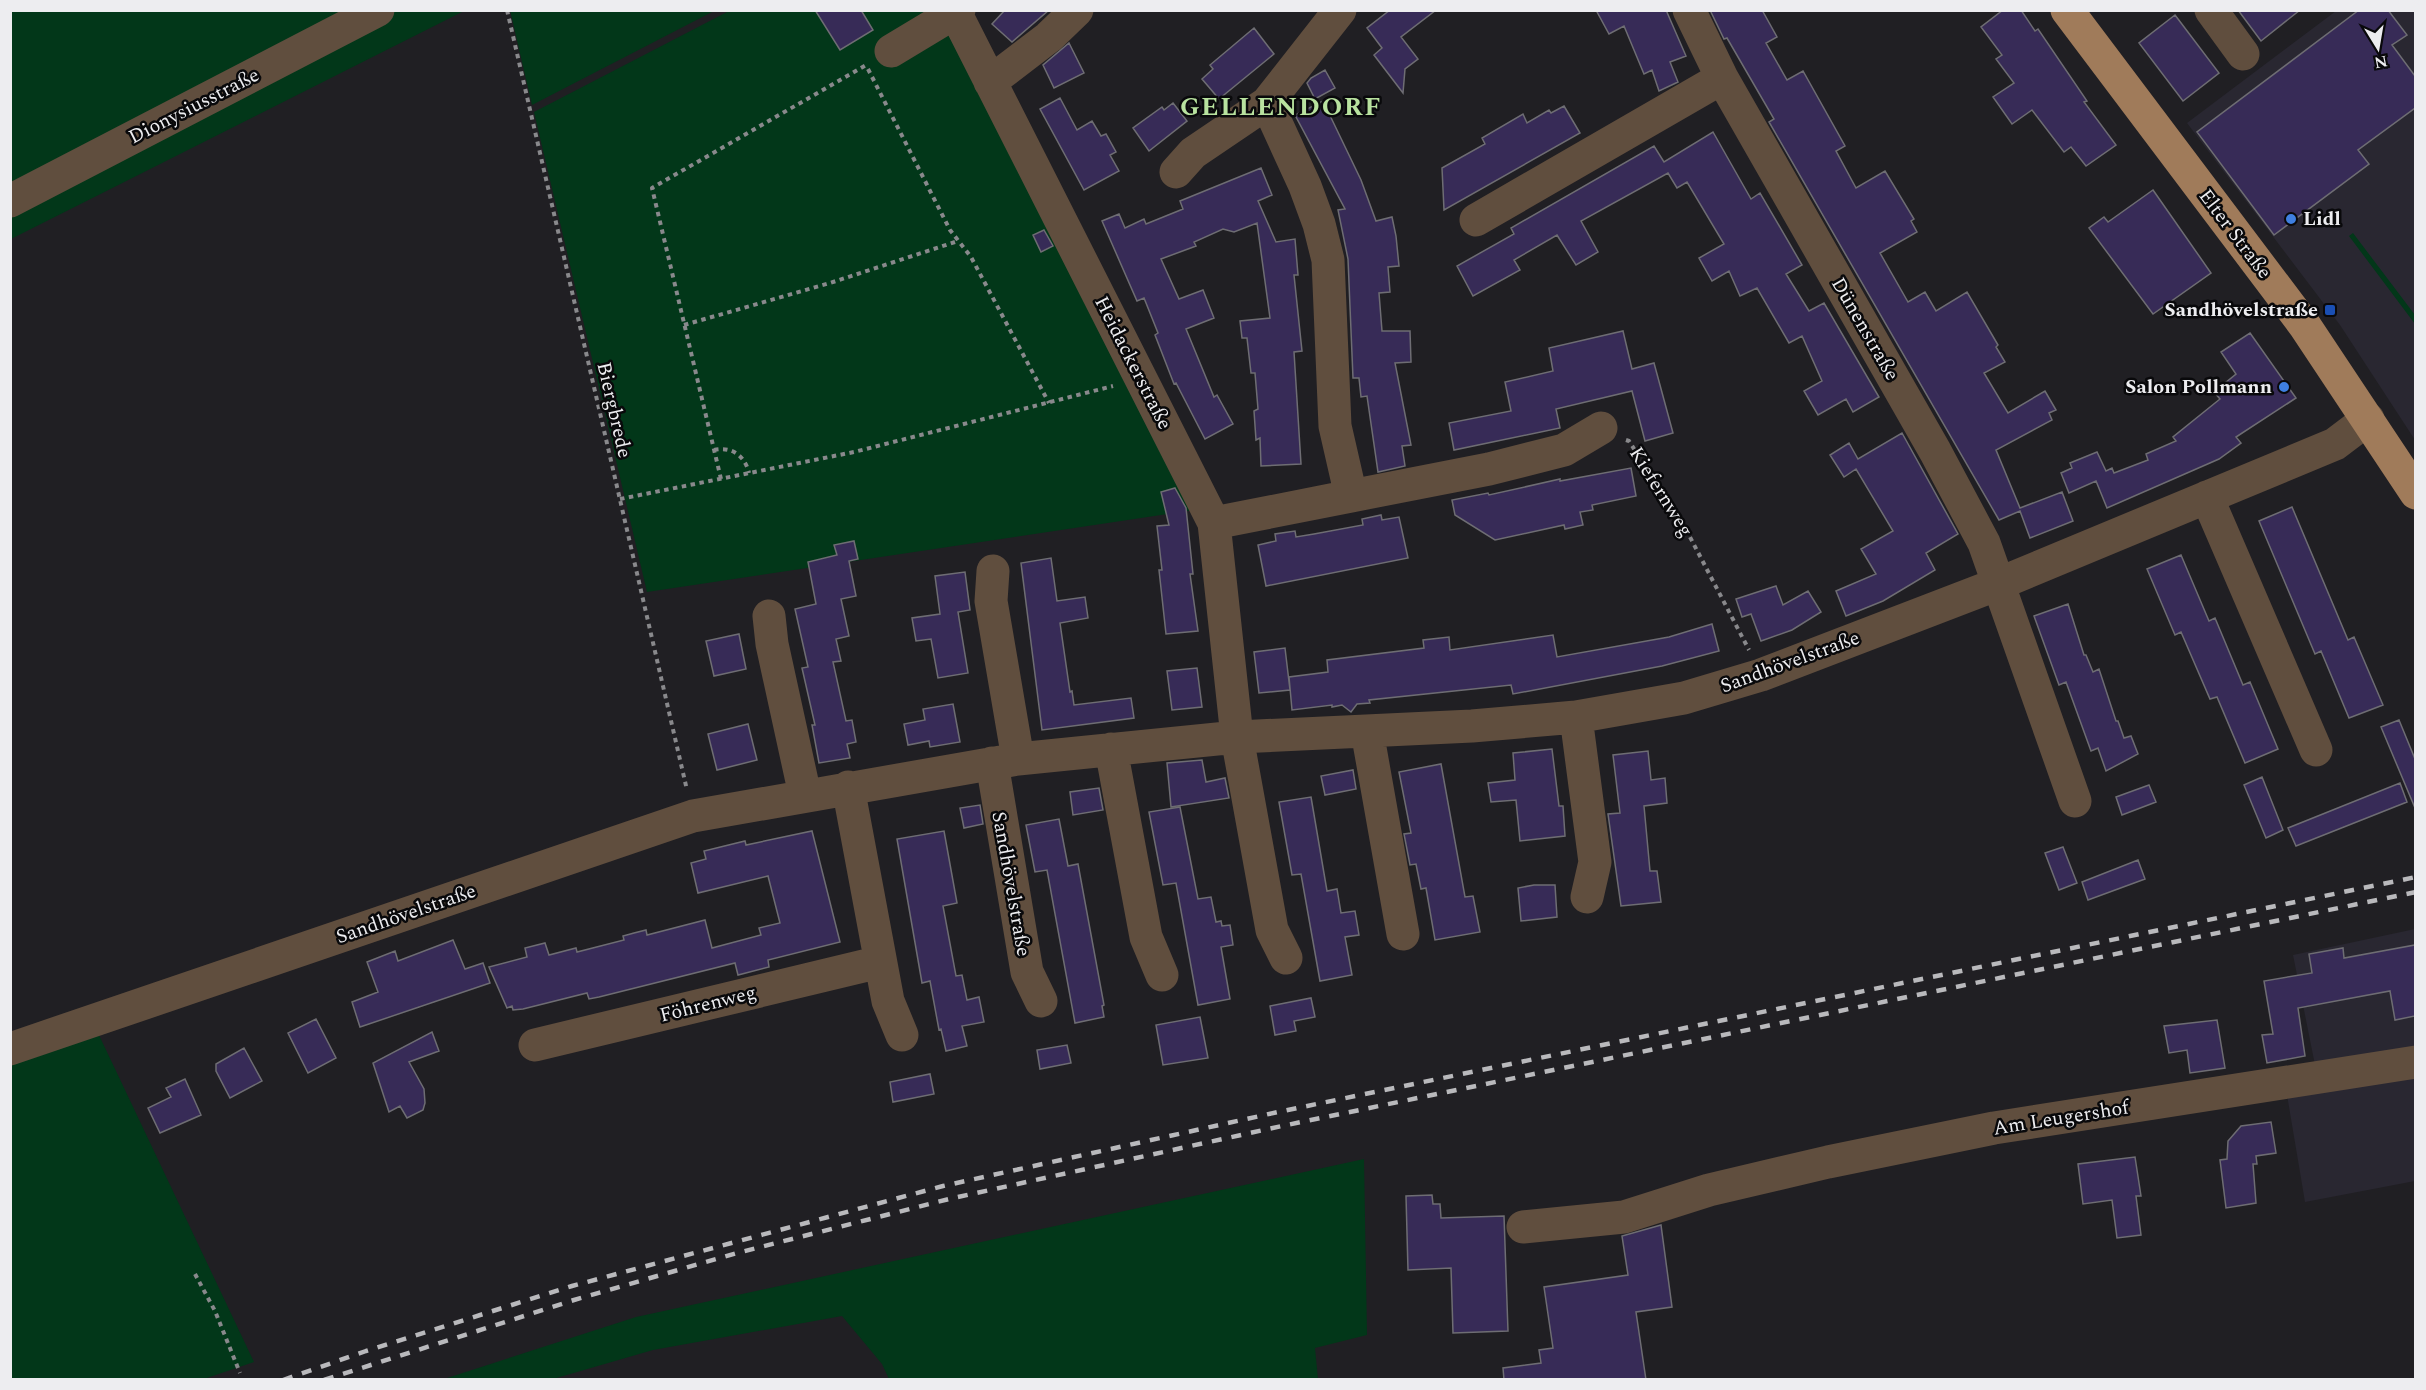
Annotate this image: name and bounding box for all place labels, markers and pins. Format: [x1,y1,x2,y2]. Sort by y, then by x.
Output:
place label: Lidl [2303,204,2341,234]
marker: Lidl [2284,212,2298,226]
place label: Sandhövelstraße [2164,295,2318,325]
marker: Sandhövelstraße [2323,303,2337,317]
place label: Salon Pollmann [2125,372,2272,402]
marker: Salon Pollmann [2277,380,2291,394]

